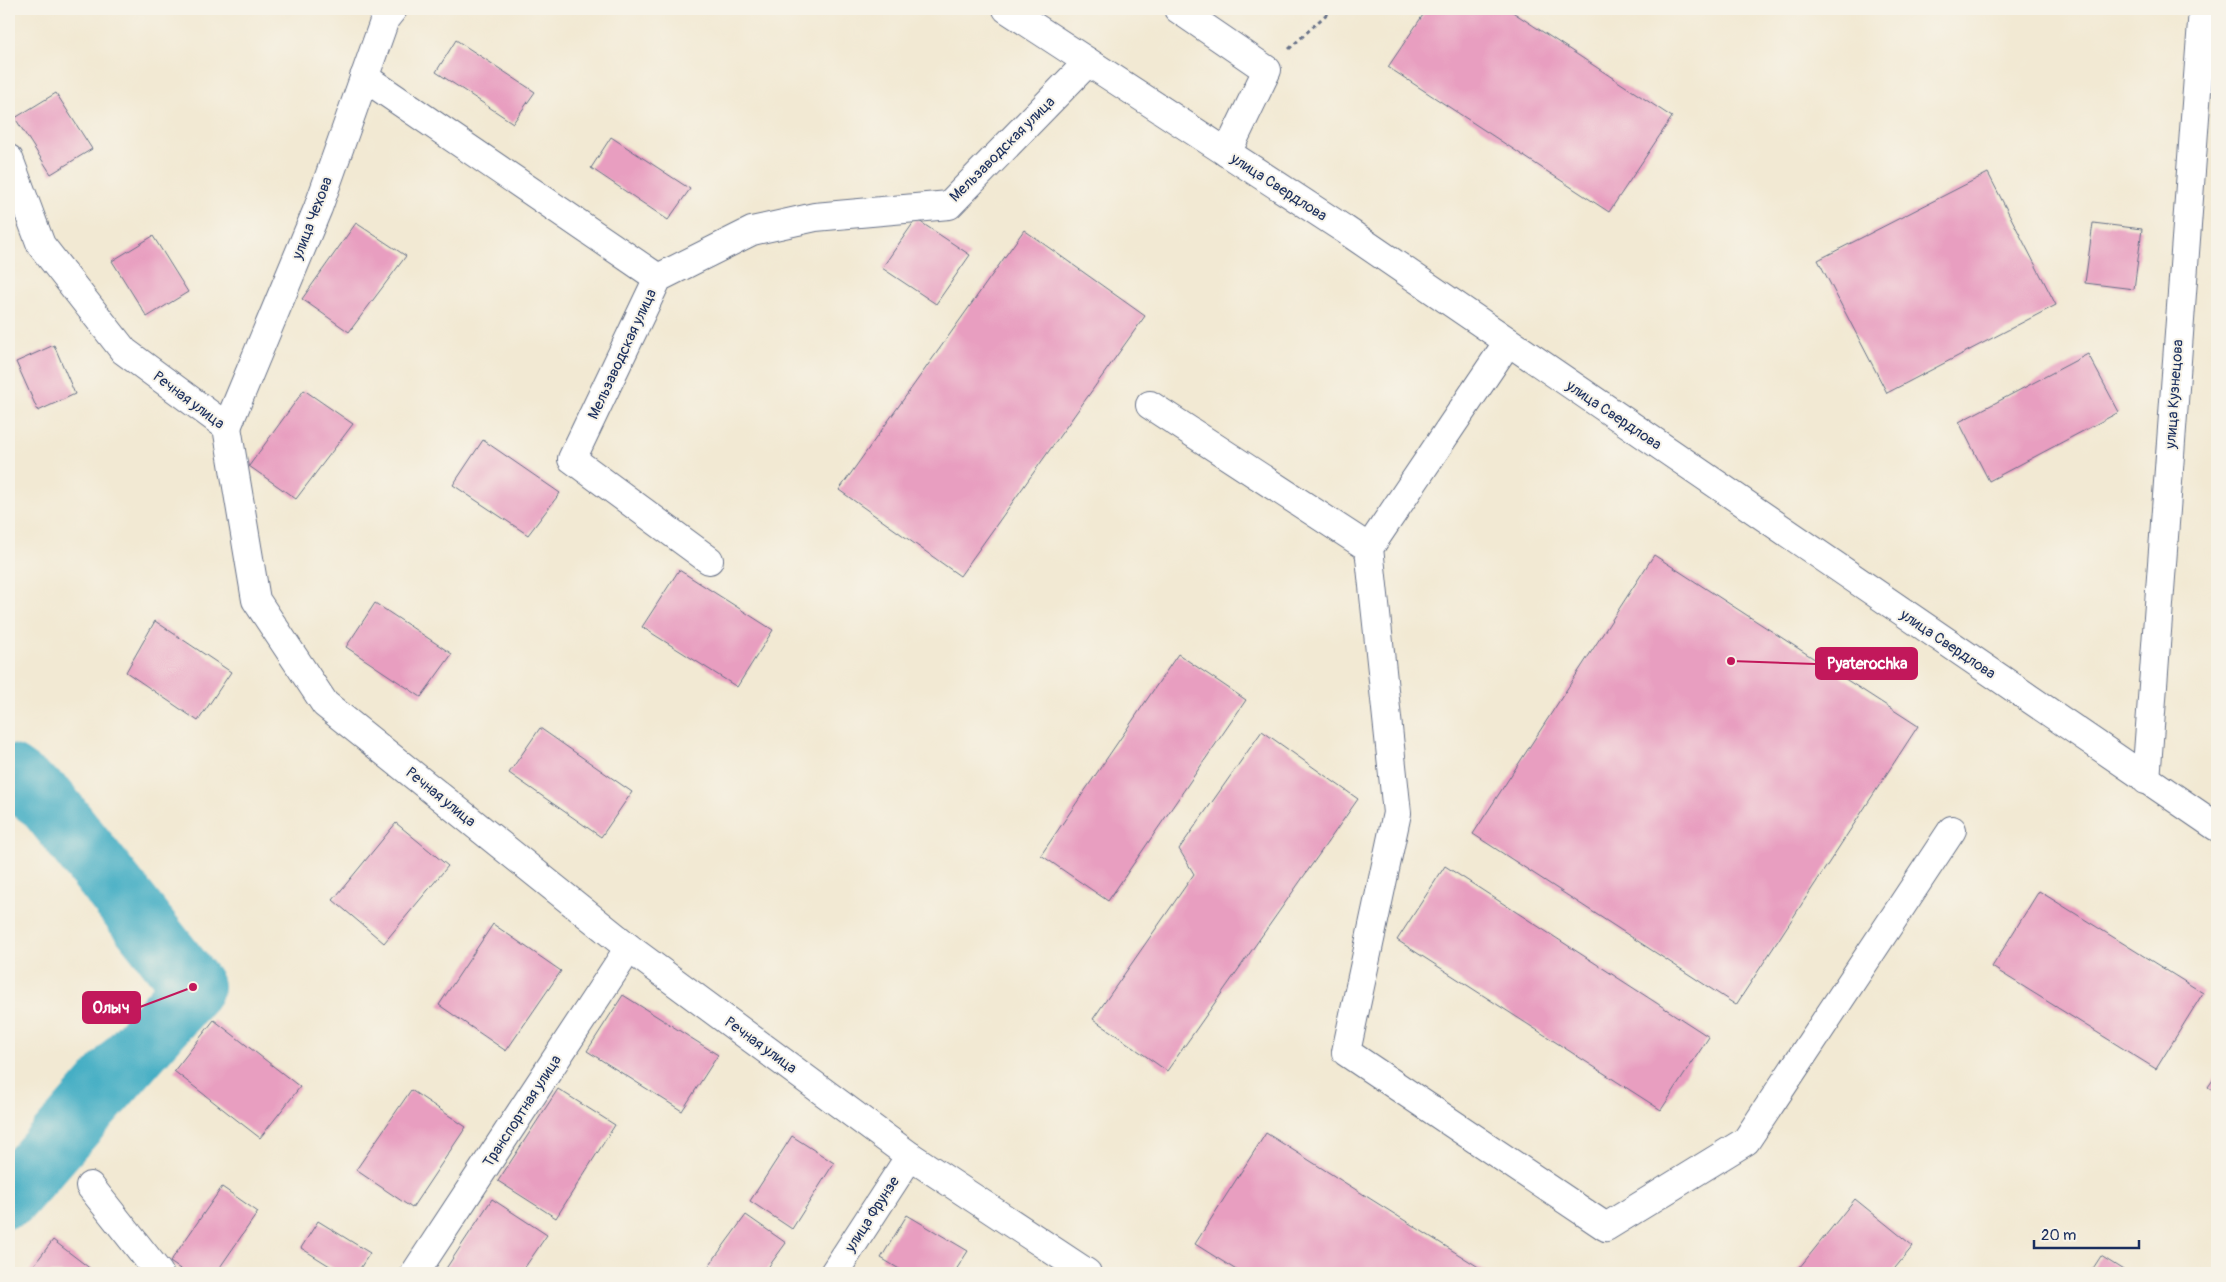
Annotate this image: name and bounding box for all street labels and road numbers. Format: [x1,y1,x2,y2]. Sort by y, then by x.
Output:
street label: Мельзаводская улица [946,93,1059,206]
street label: улица Свердлова [1226,149,1330,226]
street label: улица Чехова [288,174,337,263]
street label: Мельзаводская улица [584,286,661,422]
street label: улица Кузнецова [2161,339,2188,450]
street label: Речная улица [149,367,228,433]
street label: улица Свердлова [1562,376,1665,454]
street label: улица Свердлова [1896,605,1999,683]
street label: Речная улица [402,763,480,831]
street label: Речная улица [721,1013,801,1078]
street label: Транспортная улица [479,1052,566,1171]
street label: улица Фрунзе [840,1172,904,1256]

